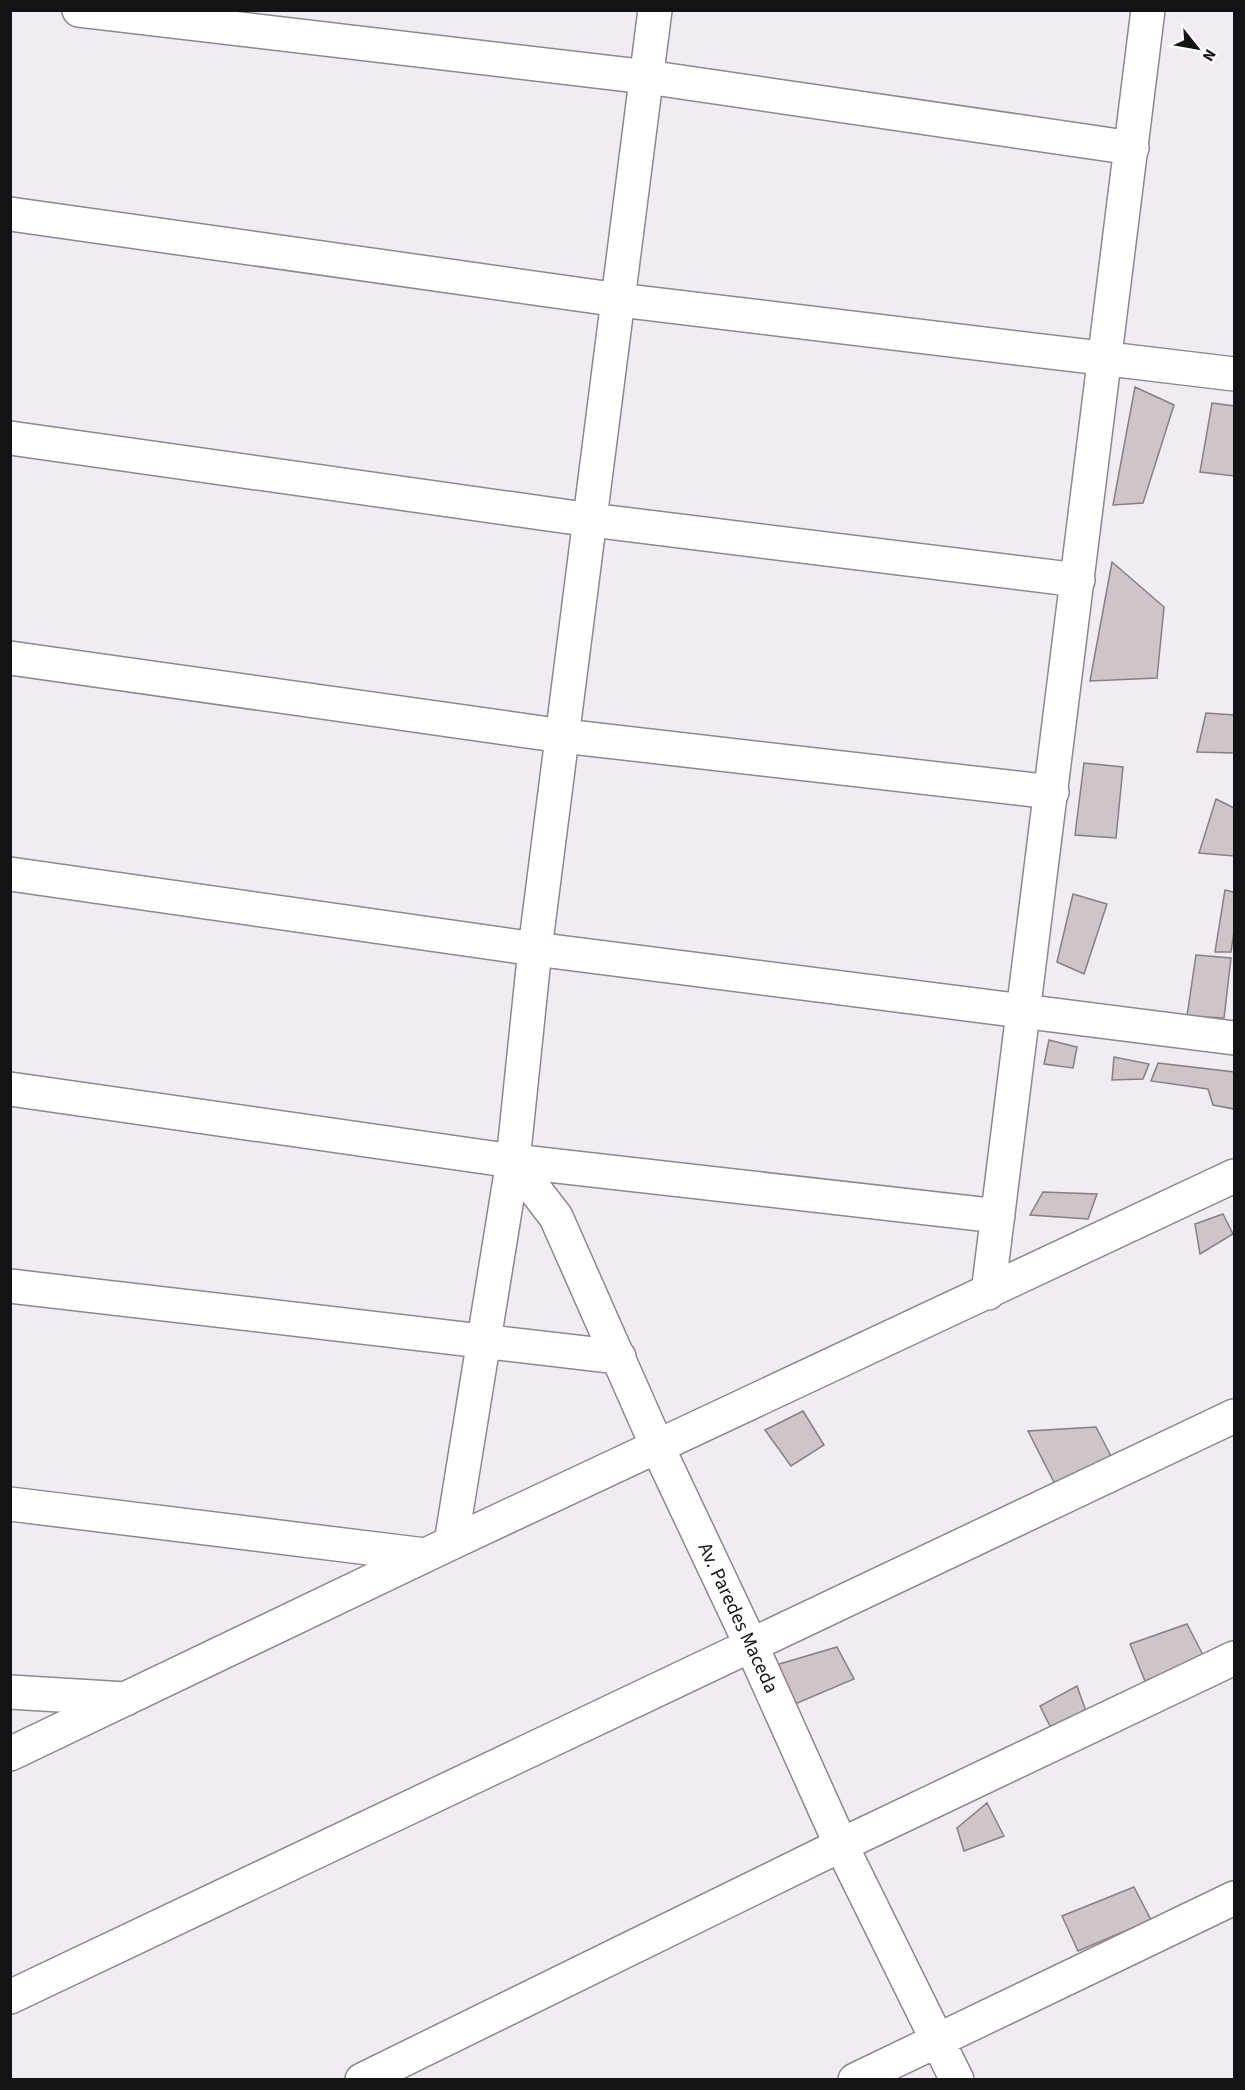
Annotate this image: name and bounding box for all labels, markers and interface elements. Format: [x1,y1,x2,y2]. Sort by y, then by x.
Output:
north arrow [1167,18,1227,78]
text: N [1197,45,1221,65]
street label: Av. Paredes Maceda [691,1538,785,1698]

